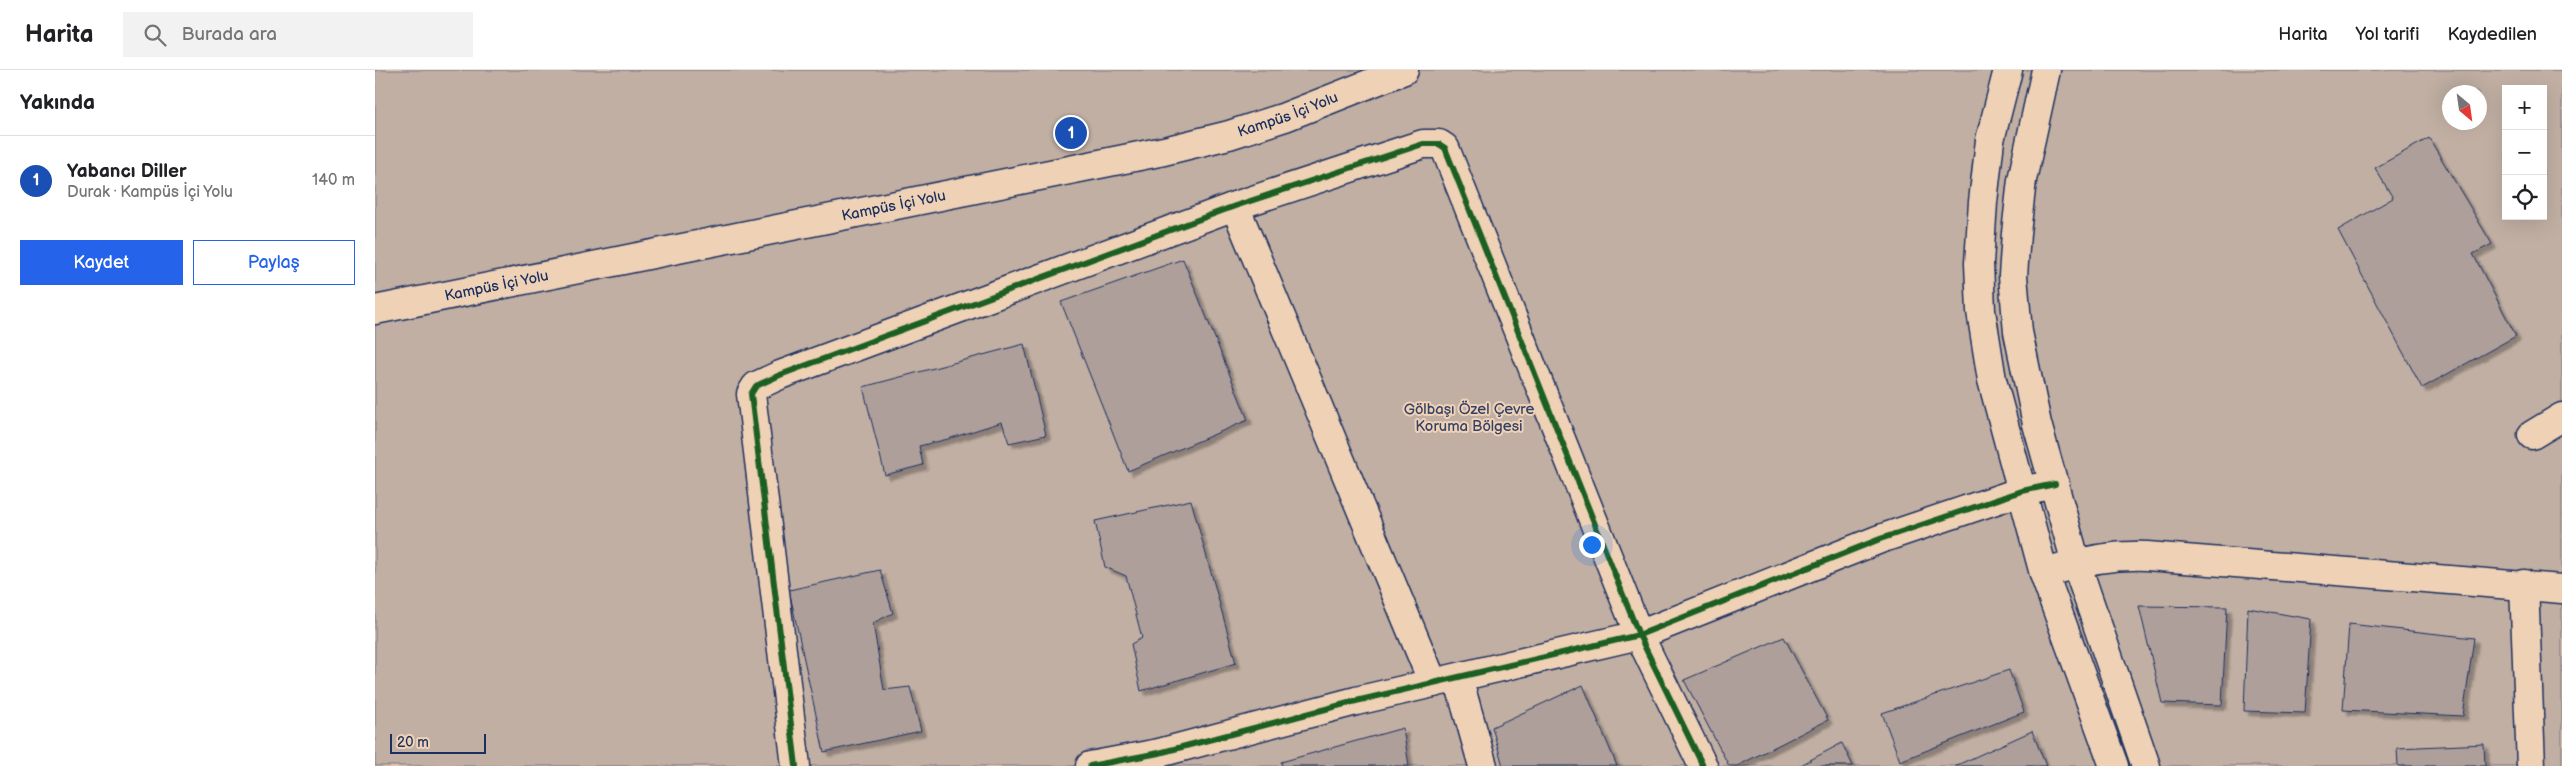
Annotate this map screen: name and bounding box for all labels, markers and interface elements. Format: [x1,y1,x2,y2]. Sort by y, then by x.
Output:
search box [123,12,473,57]
text: Harita [25,20,93,49]
icon: search [141,21,169,49]
text: Burada ara [181,23,277,46]
text: Harita [2278,24,2328,45]
text: Yol tarifi [2356,24,2419,45]
text: Kaydedilen [2447,24,2537,45]
north arrow [2442,85,2487,130]
map controls [2502,85,2547,220]
button: + [2502,85,2547,130]
street label: Kampüs İçi Yolu [1235,88,1341,141]
text: Yakında [20,90,95,115]
pin: 1 [1055,114,1087,152]
button: − [2502,130,2547,175]
text: Yabancı Diller [67,160,187,183]
text: 1 [33,171,39,190]
text: 140 m [312,171,355,190]
button: locate [2502,175,2547,220]
text: Durak · Kampüs İçi Yolu [67,183,233,202]
street label: Kampüs İçi Yolu [840,186,947,225]
button: Kaydet [20,240,183,285]
button: Paylaş [193,240,355,285]
street label: Kampüs İçi Yolu [443,266,550,305]
park label: Gölbaşı Özel Çevre Koruma Bölgesi [1404,400,1534,436]
your location [1579,532,1605,558]
scale bar [390,731,486,754]
text: 20 m [397,734,429,751]

